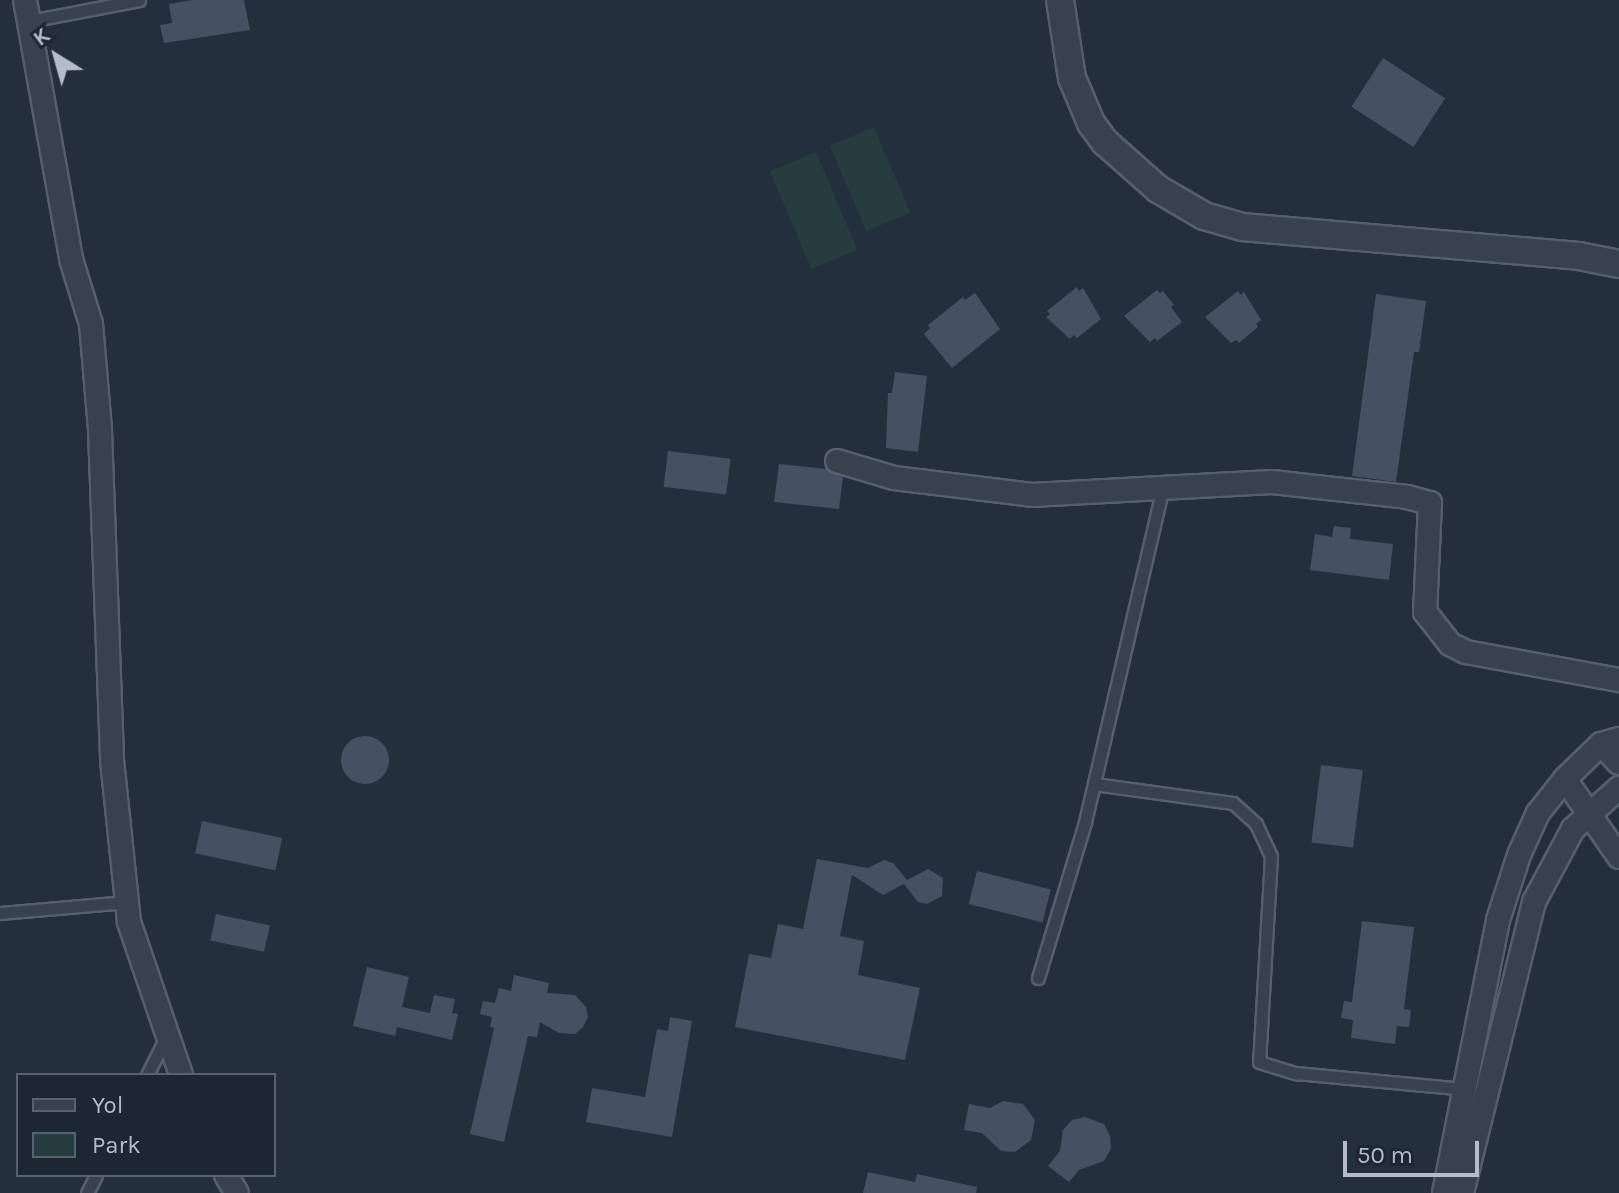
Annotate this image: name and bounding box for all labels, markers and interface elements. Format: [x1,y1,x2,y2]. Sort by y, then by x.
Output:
north arrow [16,16,96,96]
text: K [28,22,55,52]
legend [16,1073,276,1177]
text: Yol [92,1091,123,1119]
scale bar [1347,1125,1483,1175]
text: Park [92,1131,141,1159]
text: 50 m [1357,1141,1413,1169]

